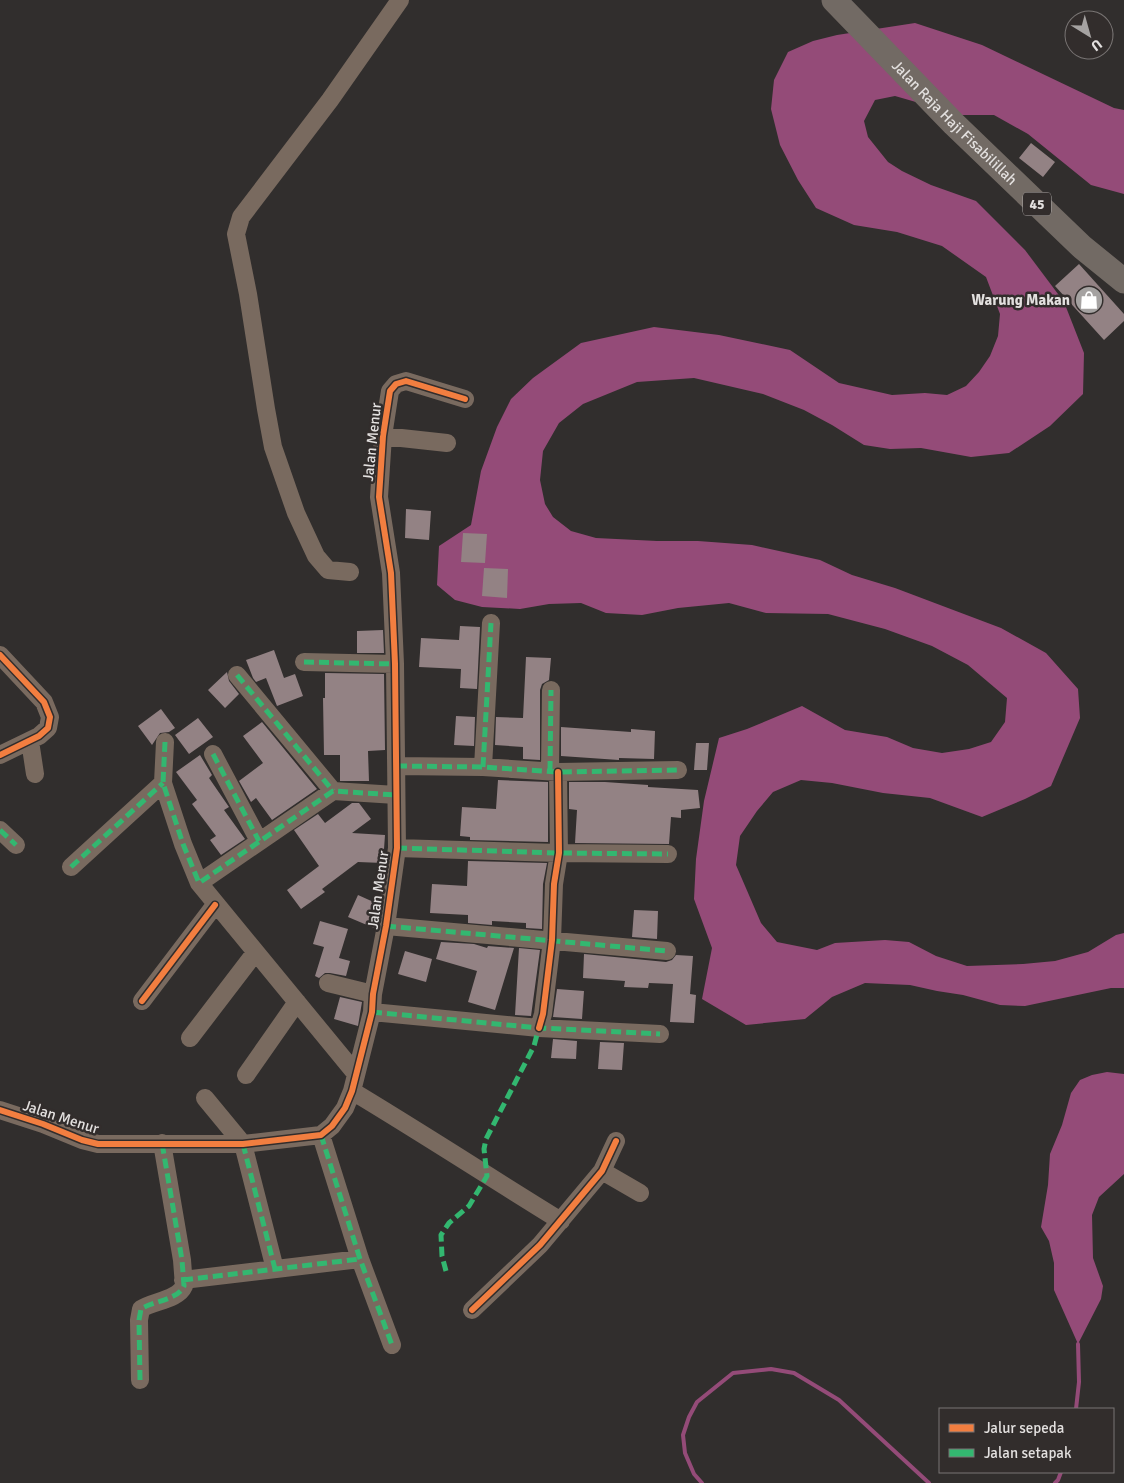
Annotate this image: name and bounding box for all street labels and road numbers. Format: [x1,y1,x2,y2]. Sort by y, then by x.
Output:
street label: Jalan Raja Haji Fisabilillah [888,56,1021,189]
road number: 45 [1023,192,1051,215]
street label: Jalan Menur [359,401,385,482]
street label: Jalan Menur [364,849,392,930]
street label: Jalan Menur [21,1096,102,1138]

